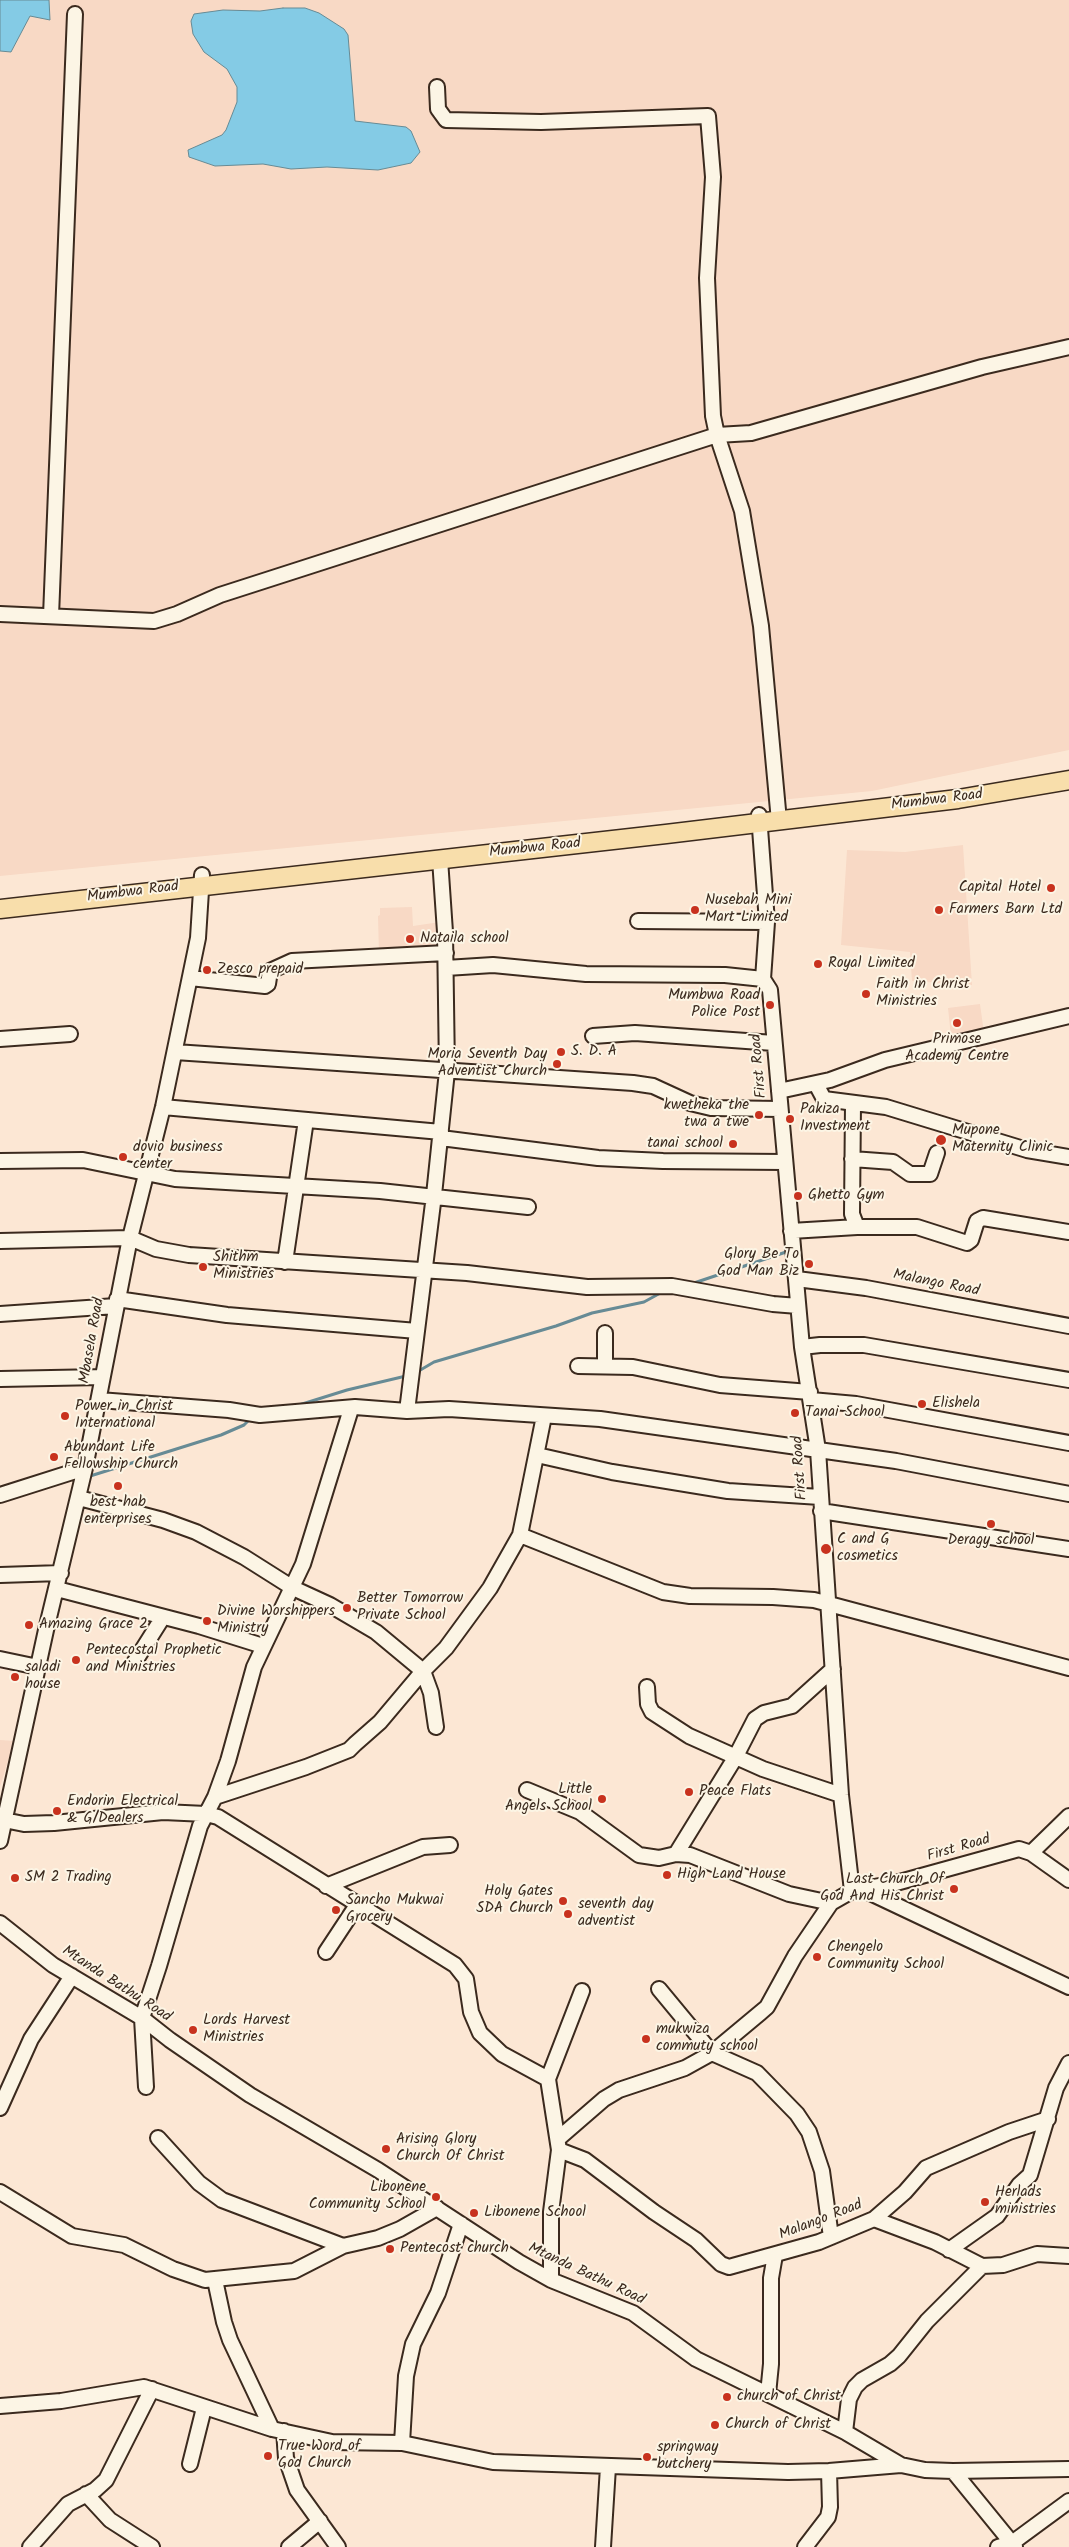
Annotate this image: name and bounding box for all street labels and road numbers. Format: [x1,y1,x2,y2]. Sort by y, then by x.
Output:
street label: Mumbwa Road [890,786,984,816]
street label: Mumbwa Road [488,835,582,863]
street label: Mumbwa Road [86,878,180,908]
street label: First Road [748,1033,772,1099]
street label: Malango Road [891,1267,981,1301]
street label: Mbasela Road [77,1297,109,1385]
street label: First Road [790,1435,812,1501]
street label: First Road [925,1831,993,1867]
street label: Mtanda Bathu Road [58,1943,174,2027]
street label: Malango Road [777,2197,865,2245]
street label: Mtanda Bathu Road [525,2240,647,2310]

